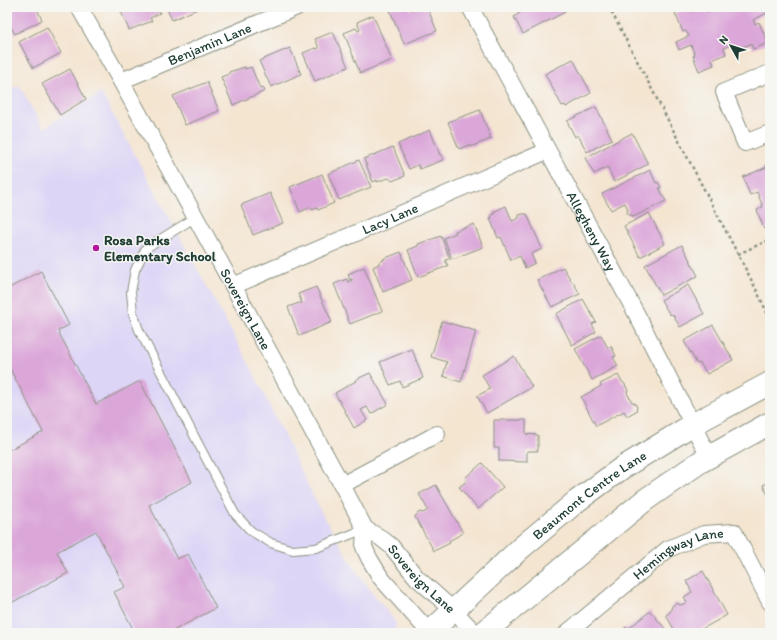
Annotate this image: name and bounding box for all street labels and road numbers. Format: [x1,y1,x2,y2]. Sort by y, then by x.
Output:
street label: Benjamin Lane [165,19,254,69]
street label: Allegheny Way [563,189,620,275]
street label: Lacy Lane [360,199,421,238]
street label: Sovereign Lane [216,266,275,353]
street label: Beaumont Centre Lane [529,447,650,544]
street label: Hemingway Lane [630,525,725,584]
street label: Sovereign Lane [384,541,459,617]

